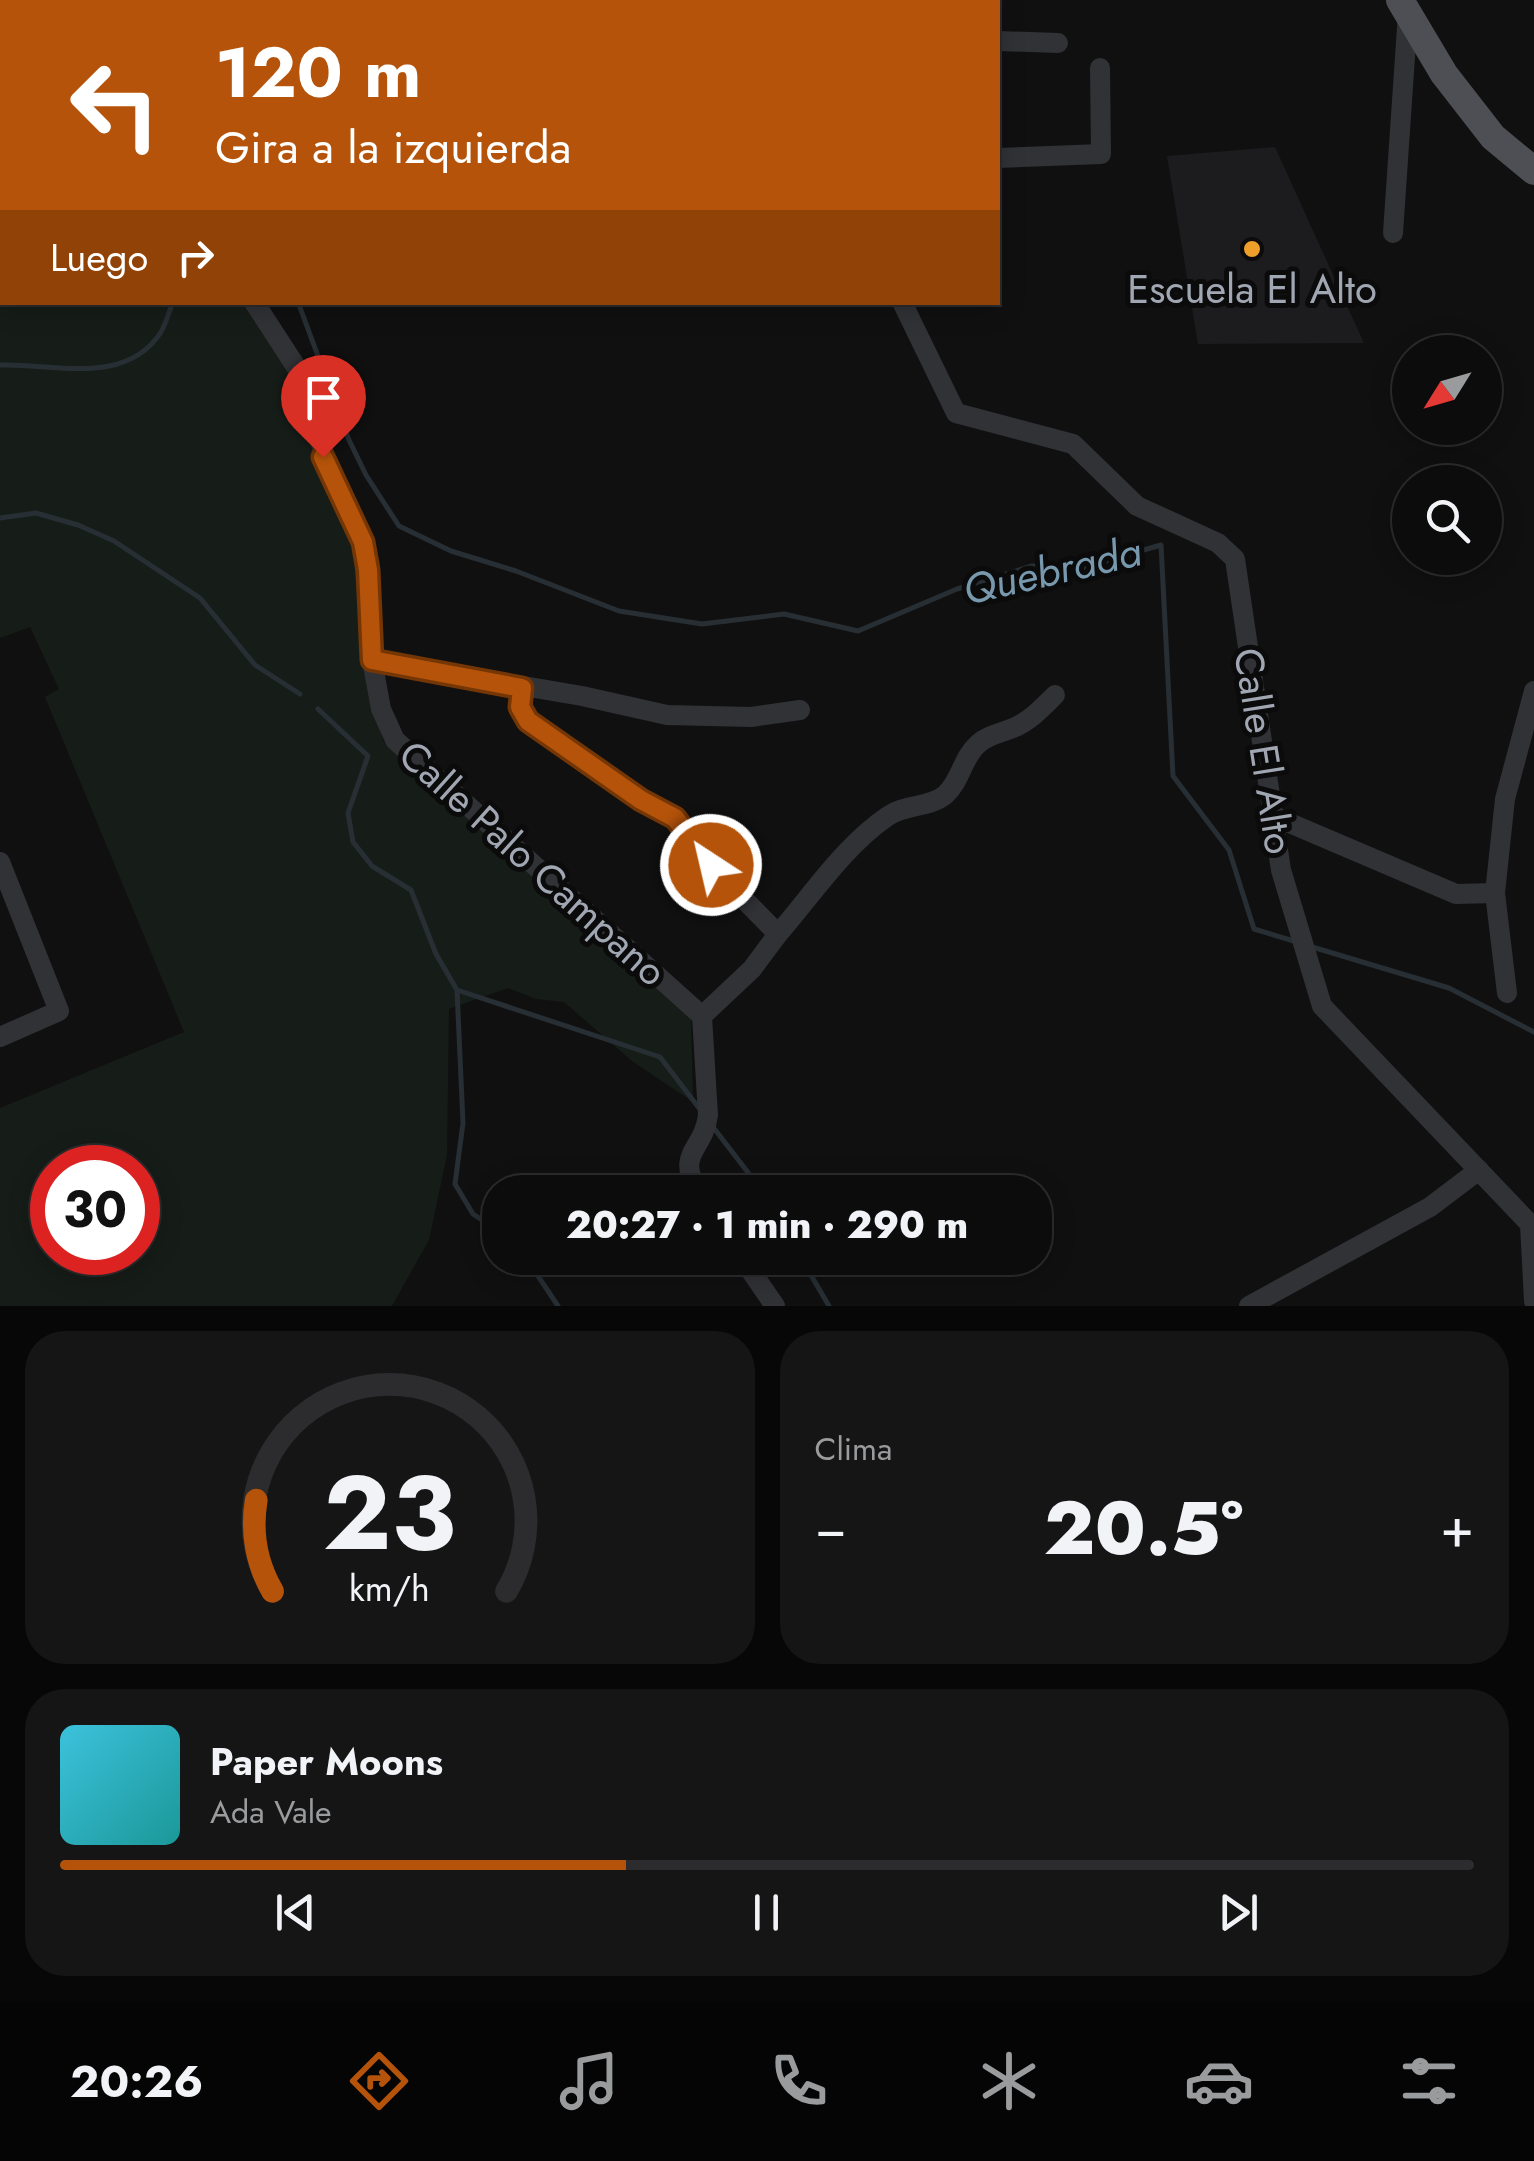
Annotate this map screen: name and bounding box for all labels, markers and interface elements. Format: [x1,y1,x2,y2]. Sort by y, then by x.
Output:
text: 120 m [215,22,421,123]
icon: left [50,40,180,170]
text: Gira a la izquierda [215,115,571,180]
text: Luego [50,230,148,285]
icon: right [168,230,223,285]
marker: Escuela El Alto [1241,238,1263,260]
place label: Escuela El Alto [1127,260,1377,318]
north arrow [1392,335,1502,445]
map controls [1392,335,1502,575]
pin [281,355,366,458]
icon: arrive [296,370,351,425]
button: search [1392,465,1502,575]
water label: Quebrada [957,520,1147,621]
street label: Calle El Alto [1219,644,1309,858]
street label: Calle Palo Campano [386,727,680,999]
position arrow [659,813,763,917]
speed limit sign: 30 [30,1145,160,1275]
text: 20:27 · 1 min · 290 m [566,1197,968,1252]
text: Clima [815,1426,892,1472]
text: 23 [323,1438,456,1588]
text: 20.5° [1044,1474,1243,1582]
text: − [815,1488,847,1568]
text: + [1440,1488,1474,1568]
text: km/h [349,1563,430,1614]
text: Paper Moons [210,1734,443,1789]
text: Ada Vale [210,1789,332,1835]
icon: previous [268,1885,323,1940]
icon: pause [739,1885,794,1940]
icon: next [1211,1885,1266,1940]
icon: directions [344,2046,414,2116]
icon: music [554,2046,624,2116]
icon: phone [764,2046,834,2116]
icon: climate [974,2046,1044,2116]
icon: car [1184,2046,1254,2116]
icon: filters [1394,2046,1464,2116]
text: 20:26 [70,2049,203,2114]

